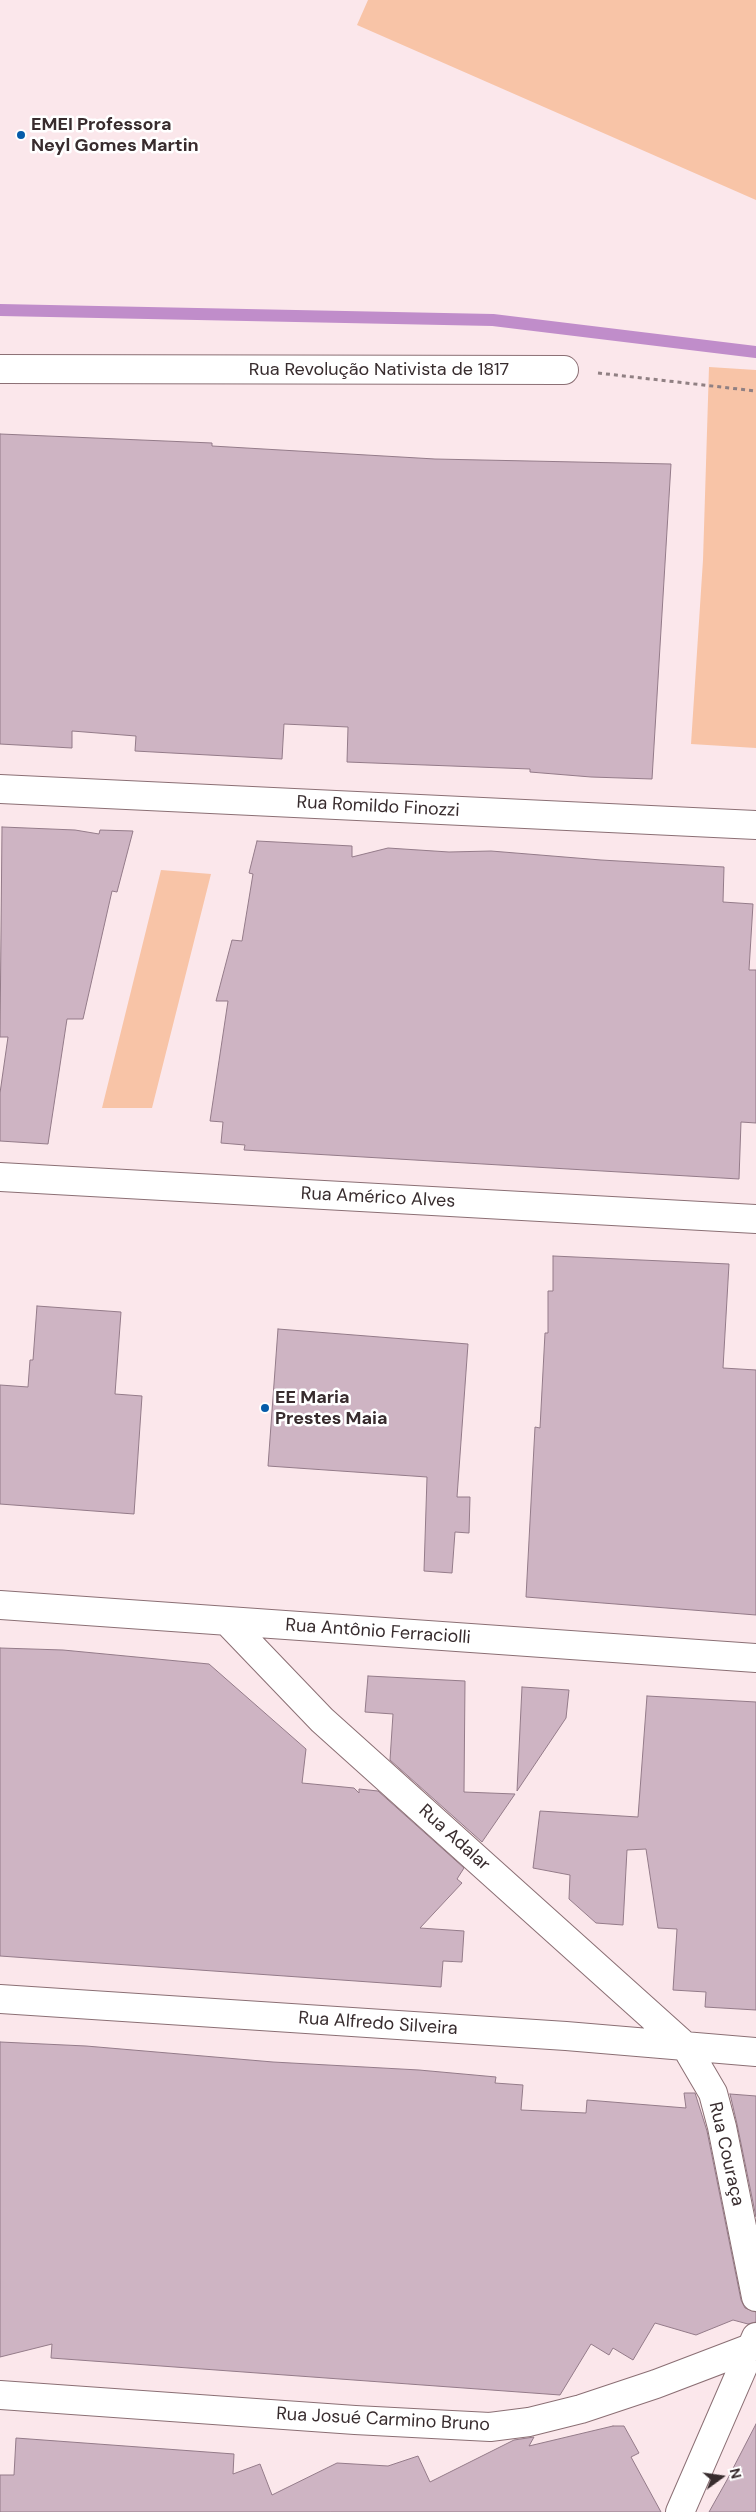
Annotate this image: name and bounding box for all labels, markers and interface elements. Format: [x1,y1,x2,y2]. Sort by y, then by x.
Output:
place label: EMEI Professora Neyl Gomes Martin [31,114,199,156]
marker: EMEI Professora Neyl Gomes Martin [15,129,27,141]
street label: Rua Revolução Nativista de 1817 [249,359,509,381]
street label: Rua Romildo Finozzi [296,792,460,822]
street label: Rua Américo Alves [300,1183,456,1213]
place label: EE Maria Prestes Maia [275,1387,388,1430]
marker: EE Maria Prestes Maia [259,1402,271,1414]
street label: Rua Antônio Ferraciolli [285,1615,471,1649]
street label: Rua Adalar [414,1800,494,1876]
street label: Rua Alfredo Silveira [298,2008,458,2040]
street label: Rua Couraça [704,2100,748,2208]
street label: Rua Josué Carmino Bruno [276,2404,490,2436]
north arrow [696,2452,746,2502]
text: N [726,2466,746,2481]

